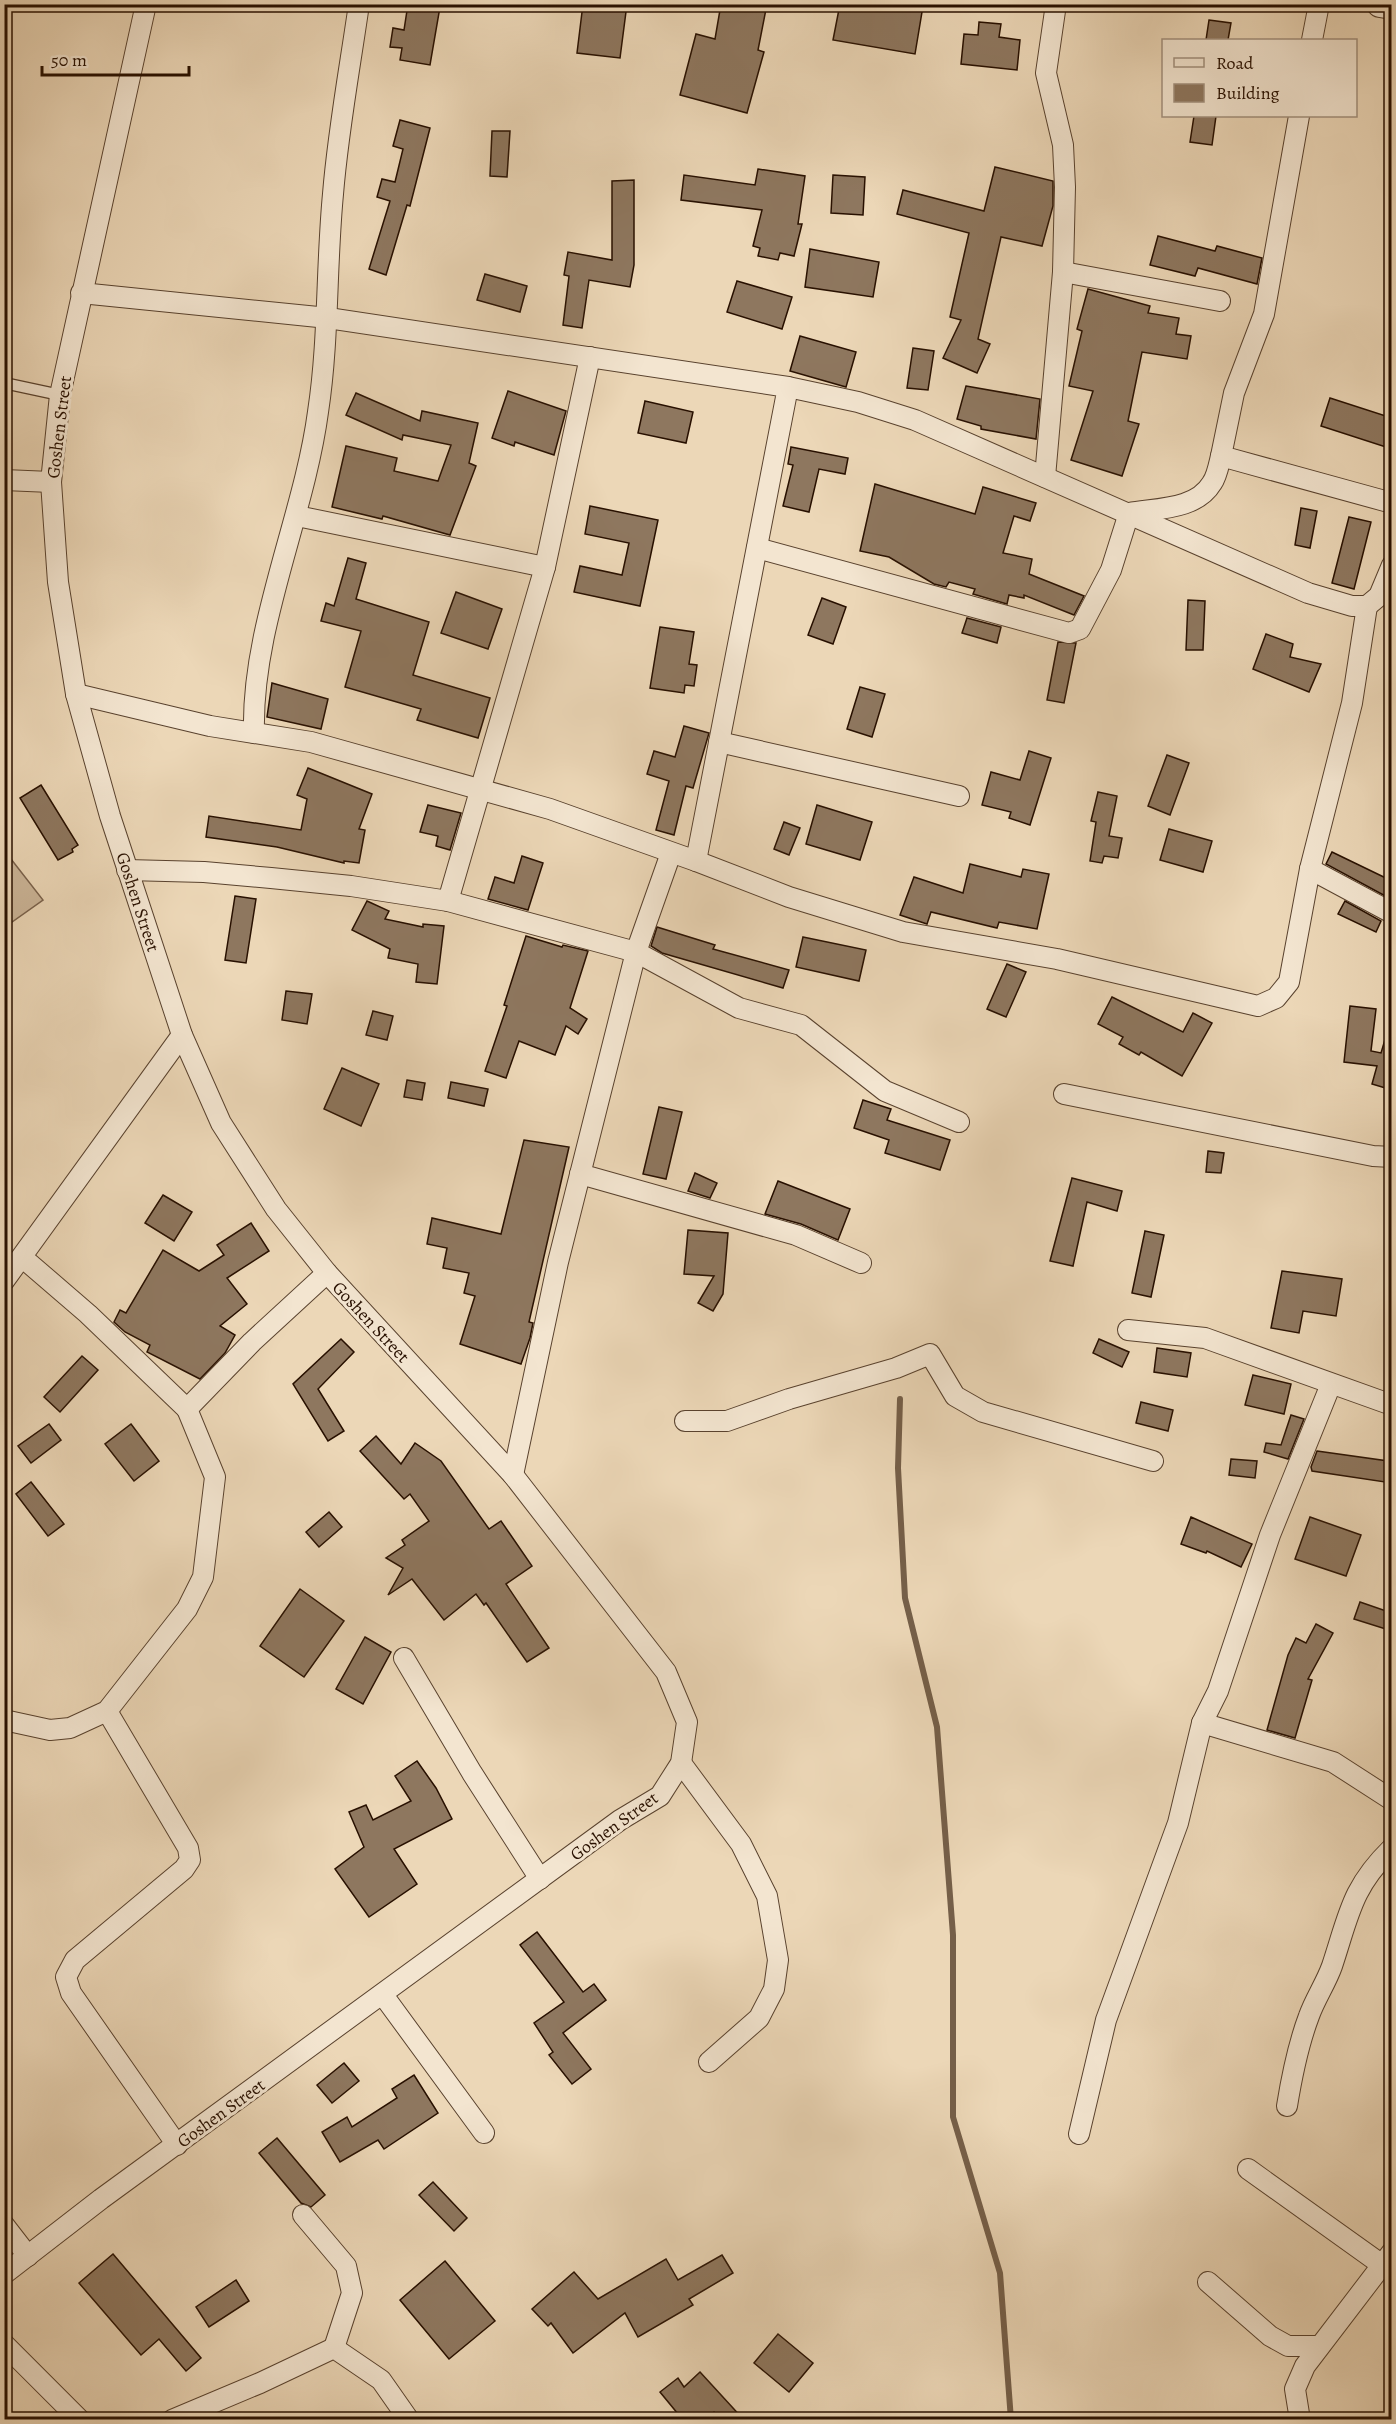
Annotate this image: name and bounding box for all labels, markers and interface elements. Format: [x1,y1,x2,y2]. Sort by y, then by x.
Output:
scale bar [42,39,189,77]
legend [1162,39,1357,117]
text: 50 m [51,48,87,72]
text: Road [1216,51,1254,75]
text: Building [1216,81,1280,105]
street label: Goshen Street [41,374,77,480]
street label: Goshen Street [111,849,165,955]
street label: Goshen Street [327,1276,415,1368]
street label: Goshen Street [565,1786,663,1866]
street label: Goshen Street [172,2073,270,2153]

